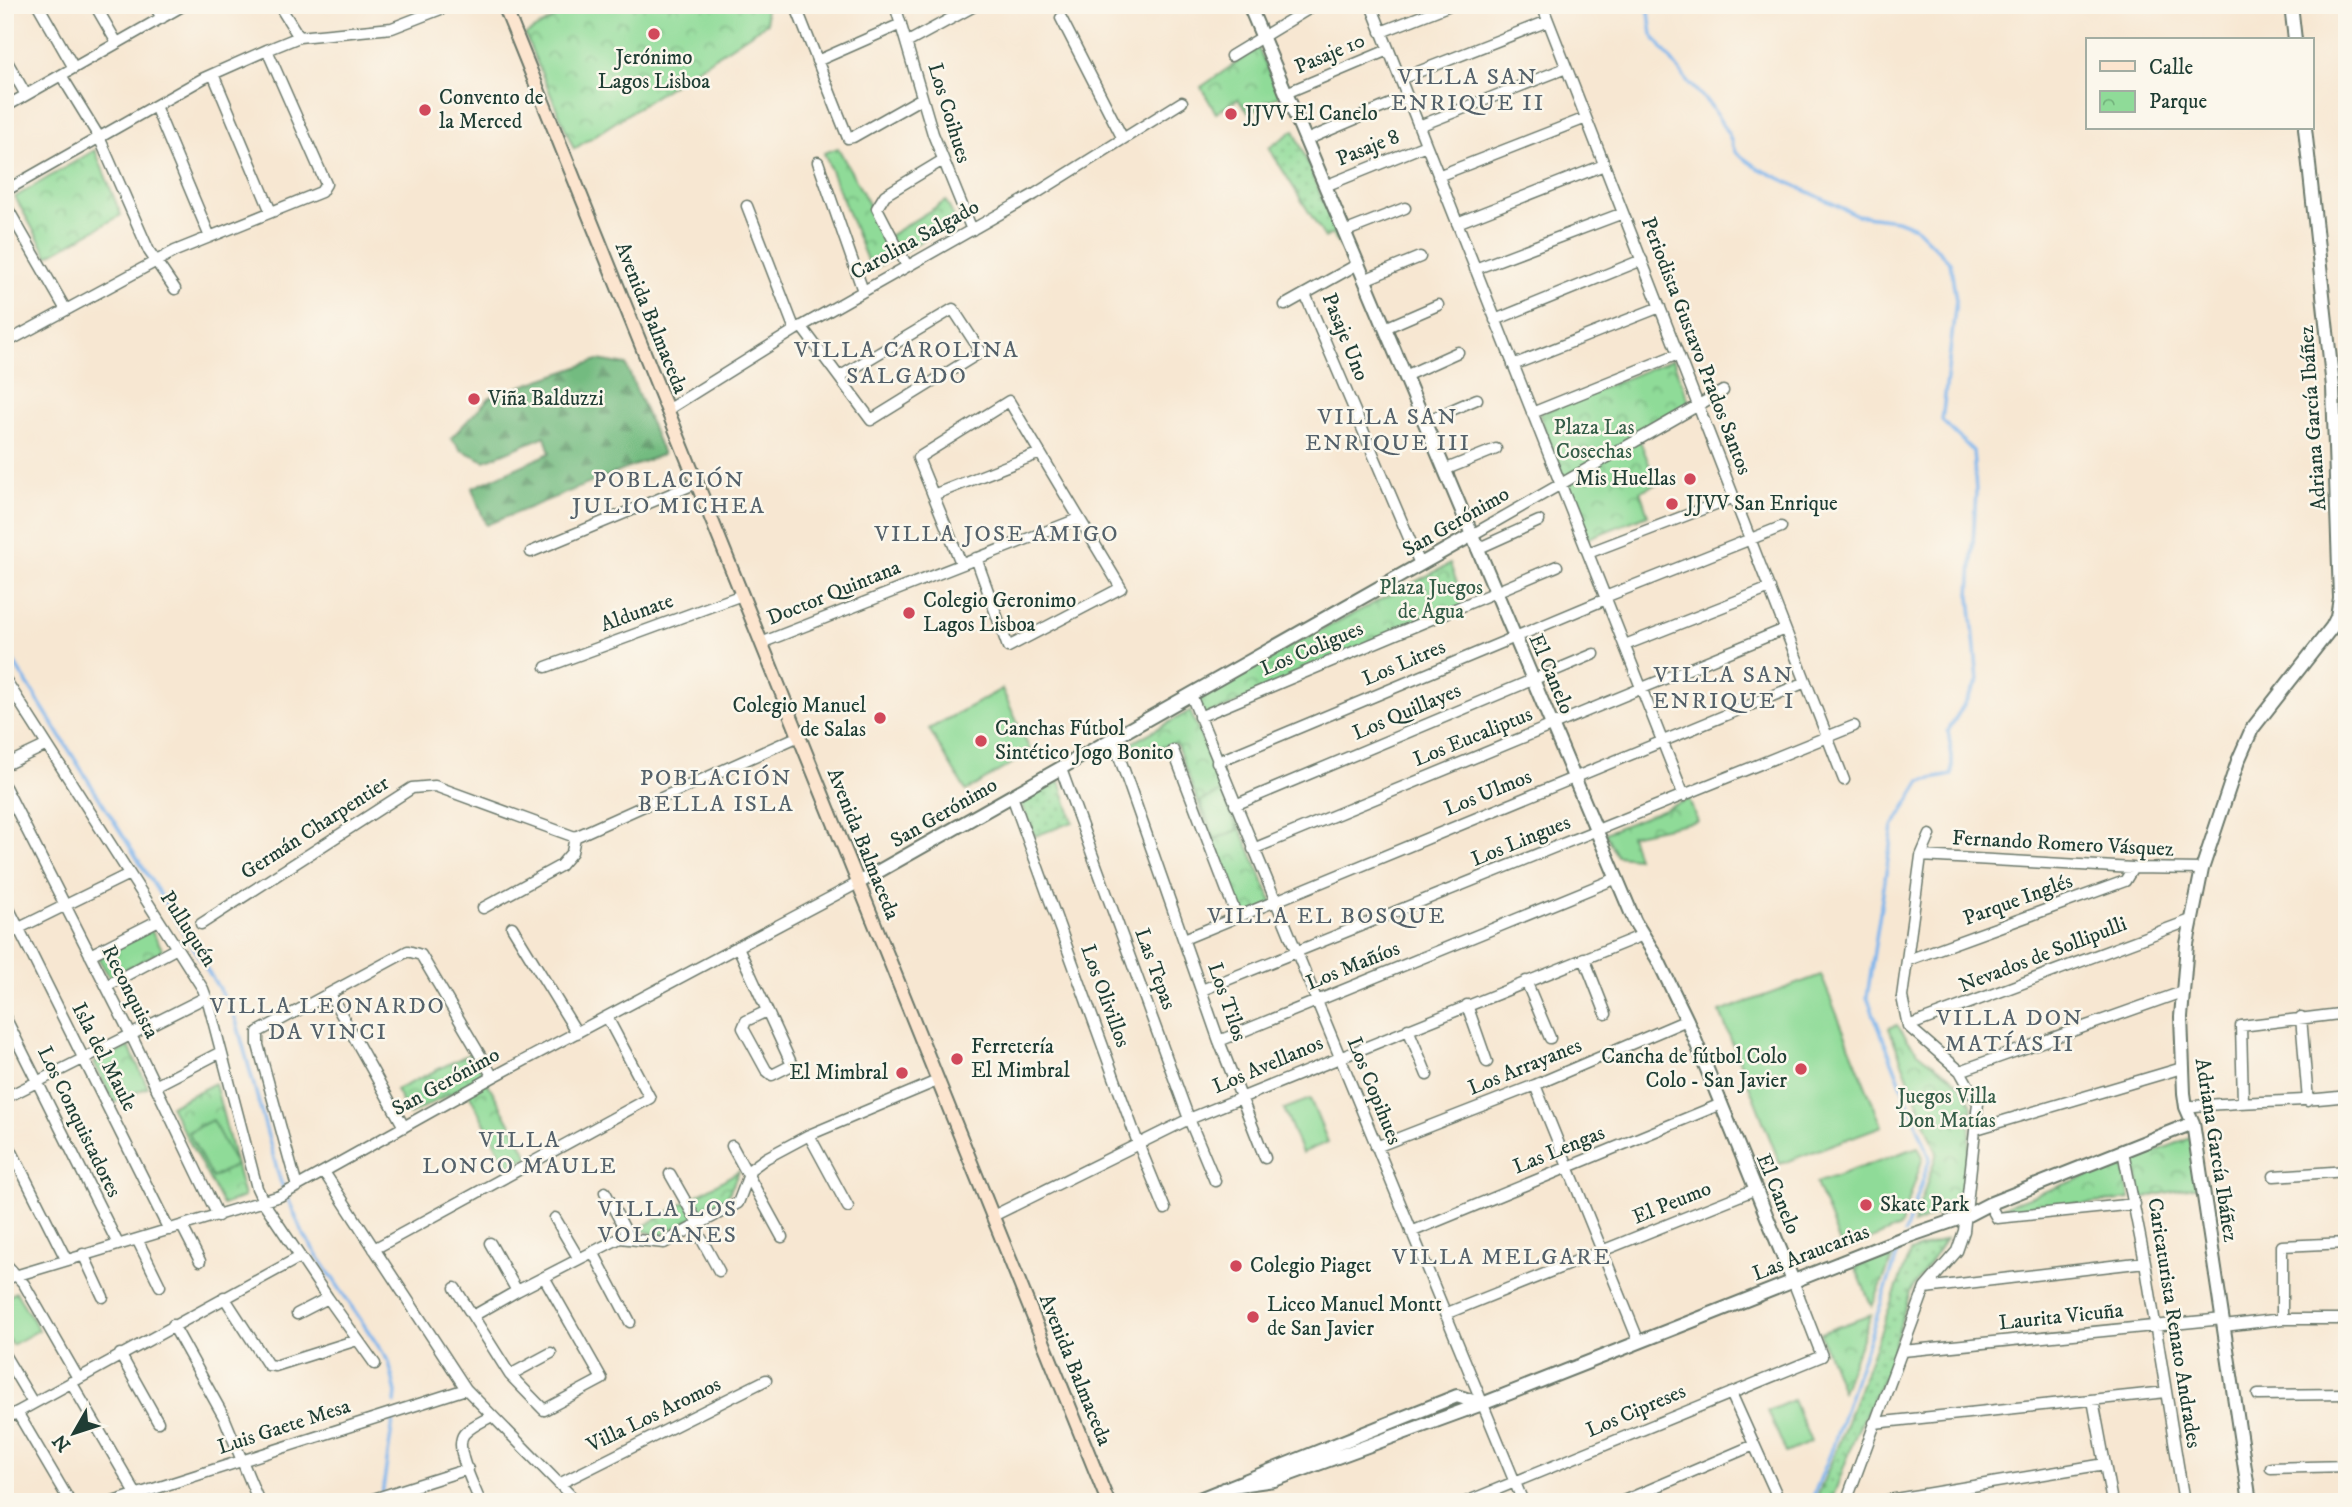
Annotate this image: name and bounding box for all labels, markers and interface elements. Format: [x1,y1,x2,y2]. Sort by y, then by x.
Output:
marker: Jerónimo Lagos Lisboa [646,26,662,42]
street label: Pasaje 10 [1291,28,1369,80]
legend [2086,38,2314,130]
place label: Jerónimo Lagos Lisboa [598,45,710,95]
text: Calle [2149,55,2193,81]
street label: Los Coihues [921,60,977,166]
district label: VILLA SAN ENRIQUE II [1391,63,1545,118]
place label: Convento de la Merced [439,85,544,135]
text: Parque [2149,89,2207,115]
place label: JJVV El Canelo [1243,101,1378,127]
marker: Convento de la Merced [417,102,433,118]
marker: JJVV El Canelo [1223,106,1239,122]
street label: Pasaje 8 [1333,124,1403,172]
street label: Carolina Salgado [846,194,984,286]
street label: Periodista Gustavo Prados Santos [1635,213,1757,479]
street label: Avenida Balmaceda [609,238,693,398]
street label: Pasaje Uno [1316,289,1374,385]
street label: Adriana García Ibáñez [2294,324,2332,512]
district label: VILLA CAROLINA SALGADO [793,336,1020,391]
place label: Viña Balduzzi [487,386,604,412]
marker: Viña Balduzzi [466,391,482,407]
district label: VILLA SAN ENRIQUE III [1305,403,1471,458]
park label: Plaza Las Cosechas [1554,415,1634,465]
district label: POBLACIÓN JULIO MICHEA [570,466,766,521]
place label: Mis Huellas [1575,466,1676,492]
marker: Mis Huellas [1682,471,1698,487]
street label: San Gerónimo [1398,481,1514,563]
place label: JJVV San Enrique [1684,491,1838,517]
marker: JJVV San Enrique [1664,496,1680,512]
district label: VILLA JOSE AMIGO [874,520,1119,549]
street label: Doctor Quintana [763,554,905,632]
park label: Plaza Juegos de Agua [1379,575,1483,625]
street label: Aldunate [597,588,677,638]
place label: Colegio Geronimo Lagos Lisboa [923,588,1076,638]
marker: Colegio Geronimo Lagos Lisboa [901,605,917,621]
street label: Los Coligues [1257,616,1367,682]
street label: El Canelo [1523,630,1579,718]
street label: Los Litres [1359,634,1449,692]
district label: VILLA SAN ENRIQUE I [1652,661,1796,716]
street label: Los Quillayes [1349,678,1465,746]
place label: Colegio Manuel de Salas [732,693,867,743]
street label: Los Eucaliptus [1410,701,1536,773]
marker: Colegio Manuel de Salas [872,710,888,726]
place label: Canchas Fútbol Sintético Jogo Bonito [995,716,1173,766]
marker: Canchas Fútbol Sintético Jogo Bonito [973,733,989,749]
district label: POBLACIÓN BELLA ISLA [637,764,795,819]
street label: Avenida Balmaceda [821,764,905,924]
street label: Los Ulmos [1440,764,1536,822]
street label: Germán Charpentier [236,770,394,886]
street label: San Gerónimo [886,772,1002,854]
street label: Los Lingues [1468,809,1574,873]
street label: Fernando Romero Vásquez [1951,825,2175,863]
street label: Parque Inglés [1960,868,2076,932]
street label: Pulluquén [154,886,222,972]
district label: VILLA EL BOSQUE [1207,902,1446,931]
street label: Nevados de Sollipulli [1956,911,2130,999]
street label: Las Tepas [1128,925,1182,1013]
street label: Los Mañíos [1302,935,1404,997]
street label: Reconquista [95,941,165,1043]
street label: Los Olivillos [1074,941,1136,1051]
street label: Los Tilos [1201,959,1253,1045]
district label: VILLA LEONARDO DA VINCI [209,992,446,1047]
street label: Isla del Maule [66,998,143,1116]
district label: VILLA DON MATÍAS II [1935,1004,2084,1059]
street label: Los Avellanos [1209,1030,1327,1100]
street label: Los Arrayanes [1464,1032,1586,1102]
street label: Los Copihues [1341,1033,1407,1149]
place label: Ferretería El Mimbral [971,1034,1070,1084]
street label: Los Conquistadores [31,1042,127,1202]
street label: San Gerónimo [388,1042,504,1122]
place label: Cancha de fútbol Colo Colo - San Javier [1601,1044,1787,1094]
marker: Ferretería El Mimbral [949,1051,965,1067]
street label: Adriana García Ibáñez [2189,1056,2243,1244]
place label: El Mimbral [789,1060,889,1086]
marker: Cancha de fútbol Colo Colo - San Javier [1793,1061,1809,1077]
marker: El Mimbral [894,1065,910,1081]
park label: Juegos Villa Don Matías [1896,1084,1996,1134]
street label: Las Lengas [1509,1120,1609,1180]
district label: VILLA LONCO MAULE [422,1126,618,1181]
street label: El Canelo [1750,1150,1806,1238]
street label: El Peumo [1629,1176,1715,1230]
place label: Skate Park [1880,1192,1970,1218]
district label: VILLA LOS VOLCANES [597,1195,738,1250]
street label: Caricaturista Renato Andrades [2141,1196,2207,1450]
marker: Skate Park [1858,1197,1874,1213]
street label: Las Araucarias [1749,1219,1873,1287]
district label: VILLA MELGARE [1391,1243,1612,1272]
place label: Colegio Piaget [1250,1253,1372,1279]
marker: Colegio Piaget [1228,1258,1244,1274]
street label: Avenida Balmaceda [1033,1290,1117,1450]
place label: Liceo Manuel Montt de San Javier [1267,1292,1442,1342]
street label: Laurita Vicuña [1997,1298,2125,1336]
marker: Liceo Manuel Montt de San Javier [1245,1309,1261,1325]
street label: Villa Los Aromos [582,1371,725,1459]
street label: Los Cipreses [1582,1378,1690,1444]
street label: Luis Gaete Mesa [214,1393,354,1461]
north arrow [38,1398,108,1468]
text: N [48,1429,76,1456]

